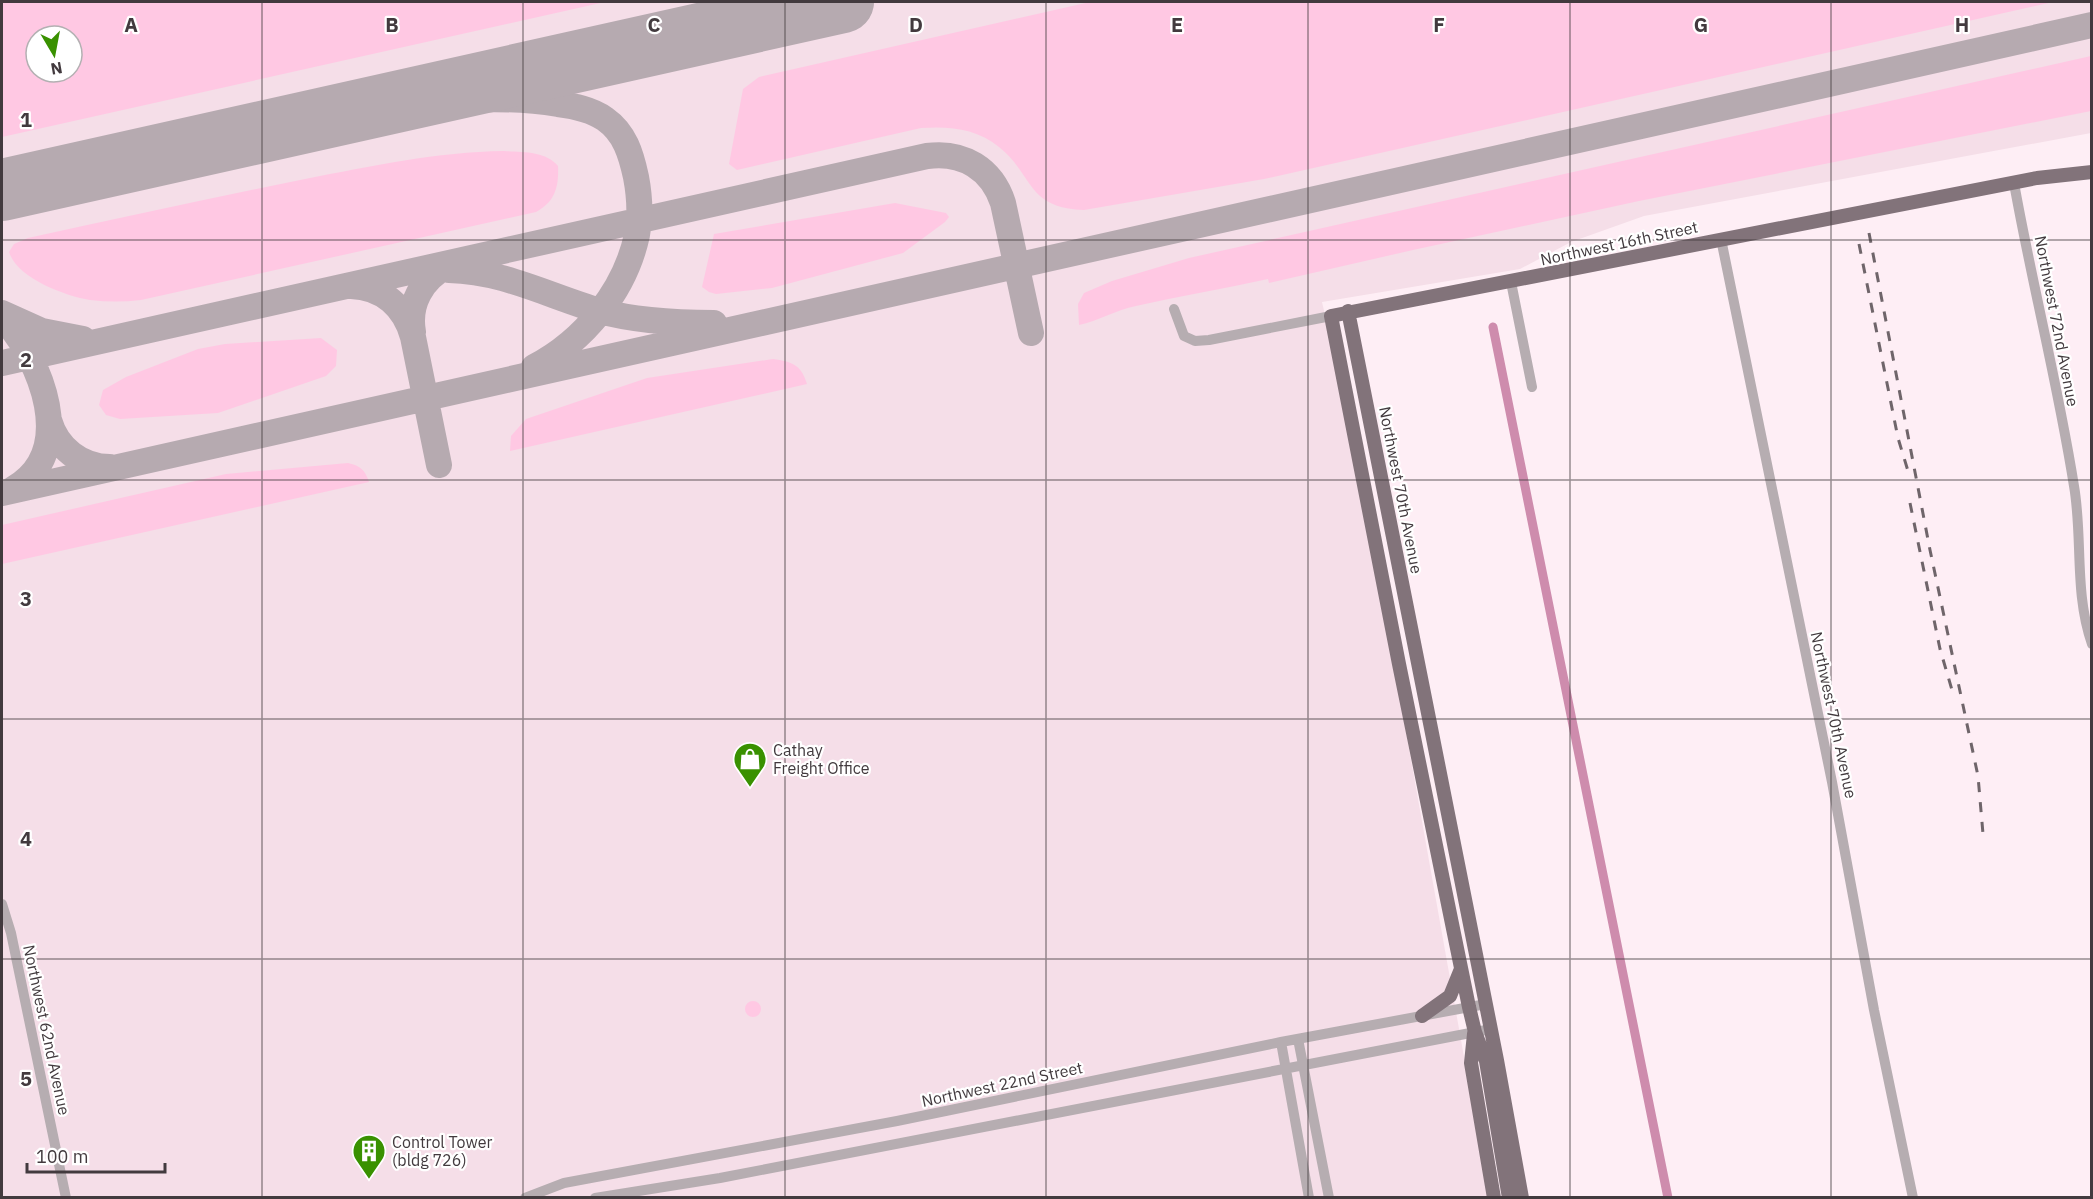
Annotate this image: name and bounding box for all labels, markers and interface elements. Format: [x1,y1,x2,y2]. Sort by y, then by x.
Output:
text: A [124,11,138,38]
text: B [385,11,399,38]
text: C [647,11,661,38]
text: D [909,11,923,38]
text: E [1171,11,1183,38]
text: F [1433,11,1445,38]
text: G [1694,11,1708,38]
text: H [1955,11,1969,38]
north arrow [24,24,84,84]
text: N [49,58,64,80]
text: 1 [20,106,32,133]
street label: Northwest 16th Street [1538,217,1700,269]
street label: Northwest 72nd Avenue [2031,234,2083,408]
text: 2 [20,346,32,373]
street label: Northwest 70th Avenue [1375,405,1427,576]
text: 3 [20,585,32,612]
street label: Northwest 70th Avenue [1807,630,1861,800]
place label: Cathay Freight Office [773,740,870,778]
shop icon: Cathay Freight Office [732,741,768,788]
text: 4 [20,825,32,852]
street label: Northwest 62nd Avenue [19,943,75,1117]
street label: Northwest 22nd Street [920,1057,1084,1111]
text: 5 [20,1065,32,1092]
place label: Control Tower (bldg 726) [392,1132,492,1170]
building icon: Control Tower (bldg 726) [351,1133,387,1180]
scale bar [27,1136,165,1174]
text: 100 m [36,1145,88,1168]

